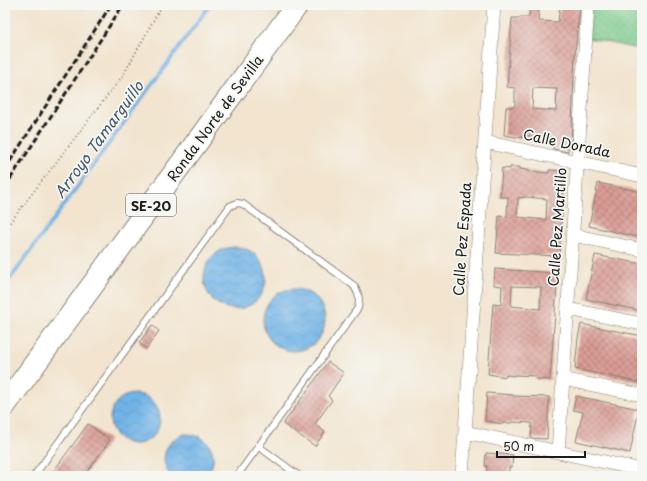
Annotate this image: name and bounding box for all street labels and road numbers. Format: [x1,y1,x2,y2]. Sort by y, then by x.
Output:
street label: Ronda Norte de Sevilla [162,50,268,186]
street label: Calle Dorada [521,123,614,163]
street label: Calle Pez Martillo [542,167,572,287]
street label: Calle Pez Espada [448,181,476,297]
road number: SE-20 [126,194,176,216]

